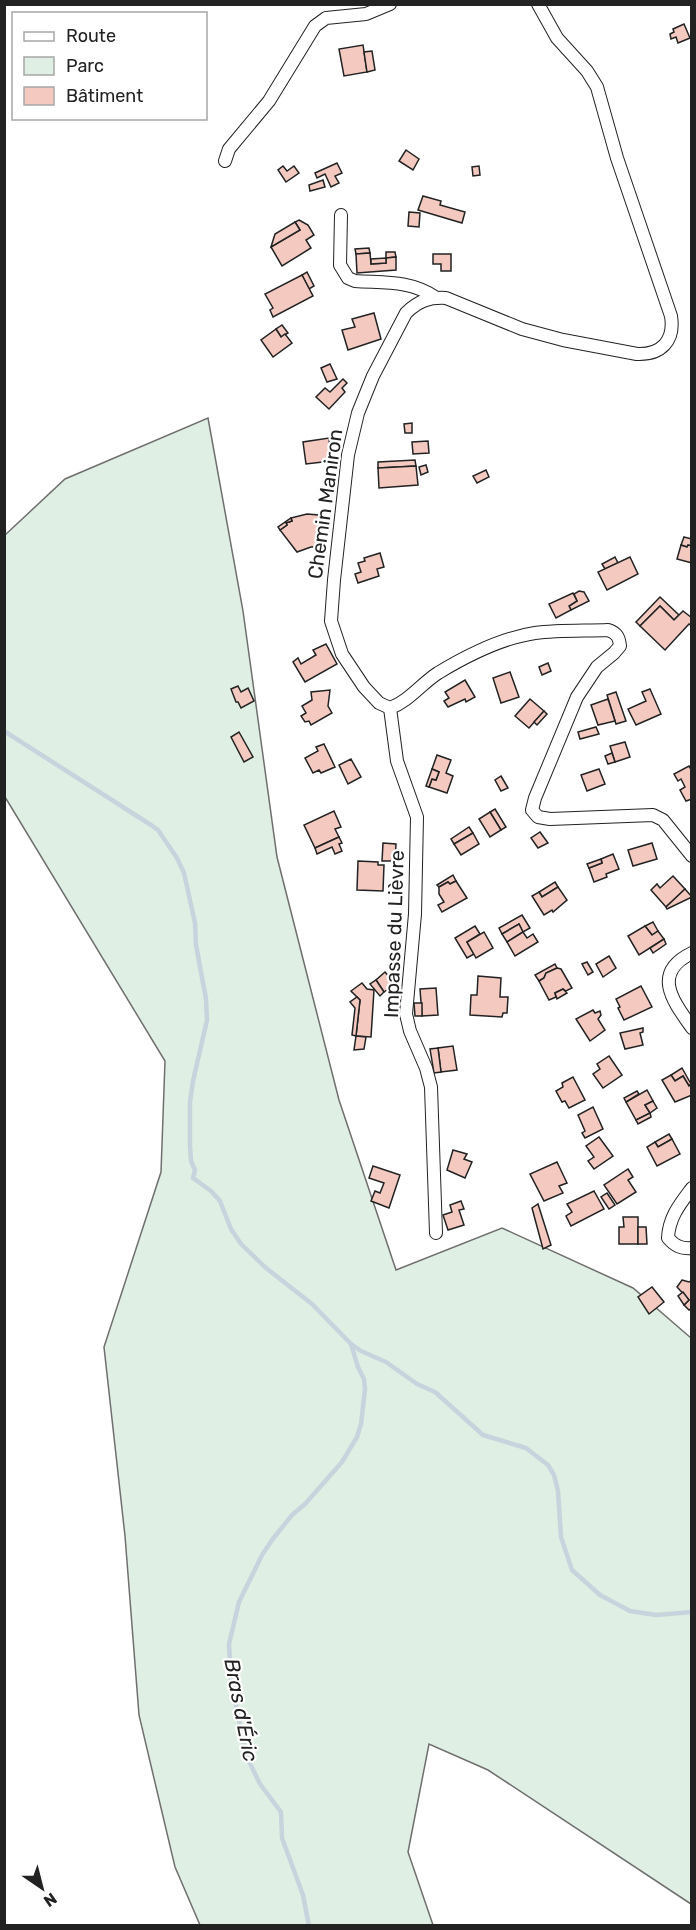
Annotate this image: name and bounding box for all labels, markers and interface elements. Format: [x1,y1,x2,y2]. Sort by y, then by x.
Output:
legend [12,12,207,120]
text: Route [66,25,116,47]
text: Parc [66,55,104,77]
text: Bâtiment [66,85,143,107]
street label: Chemin Maniron [303,427,347,581]
street label: Impasse du Lièvre [379,850,409,1018]
water label: Bras d'Éric [219,1656,264,1764]
north arrow [12,1858,72,1918]
text: N [40,1889,60,1911]

